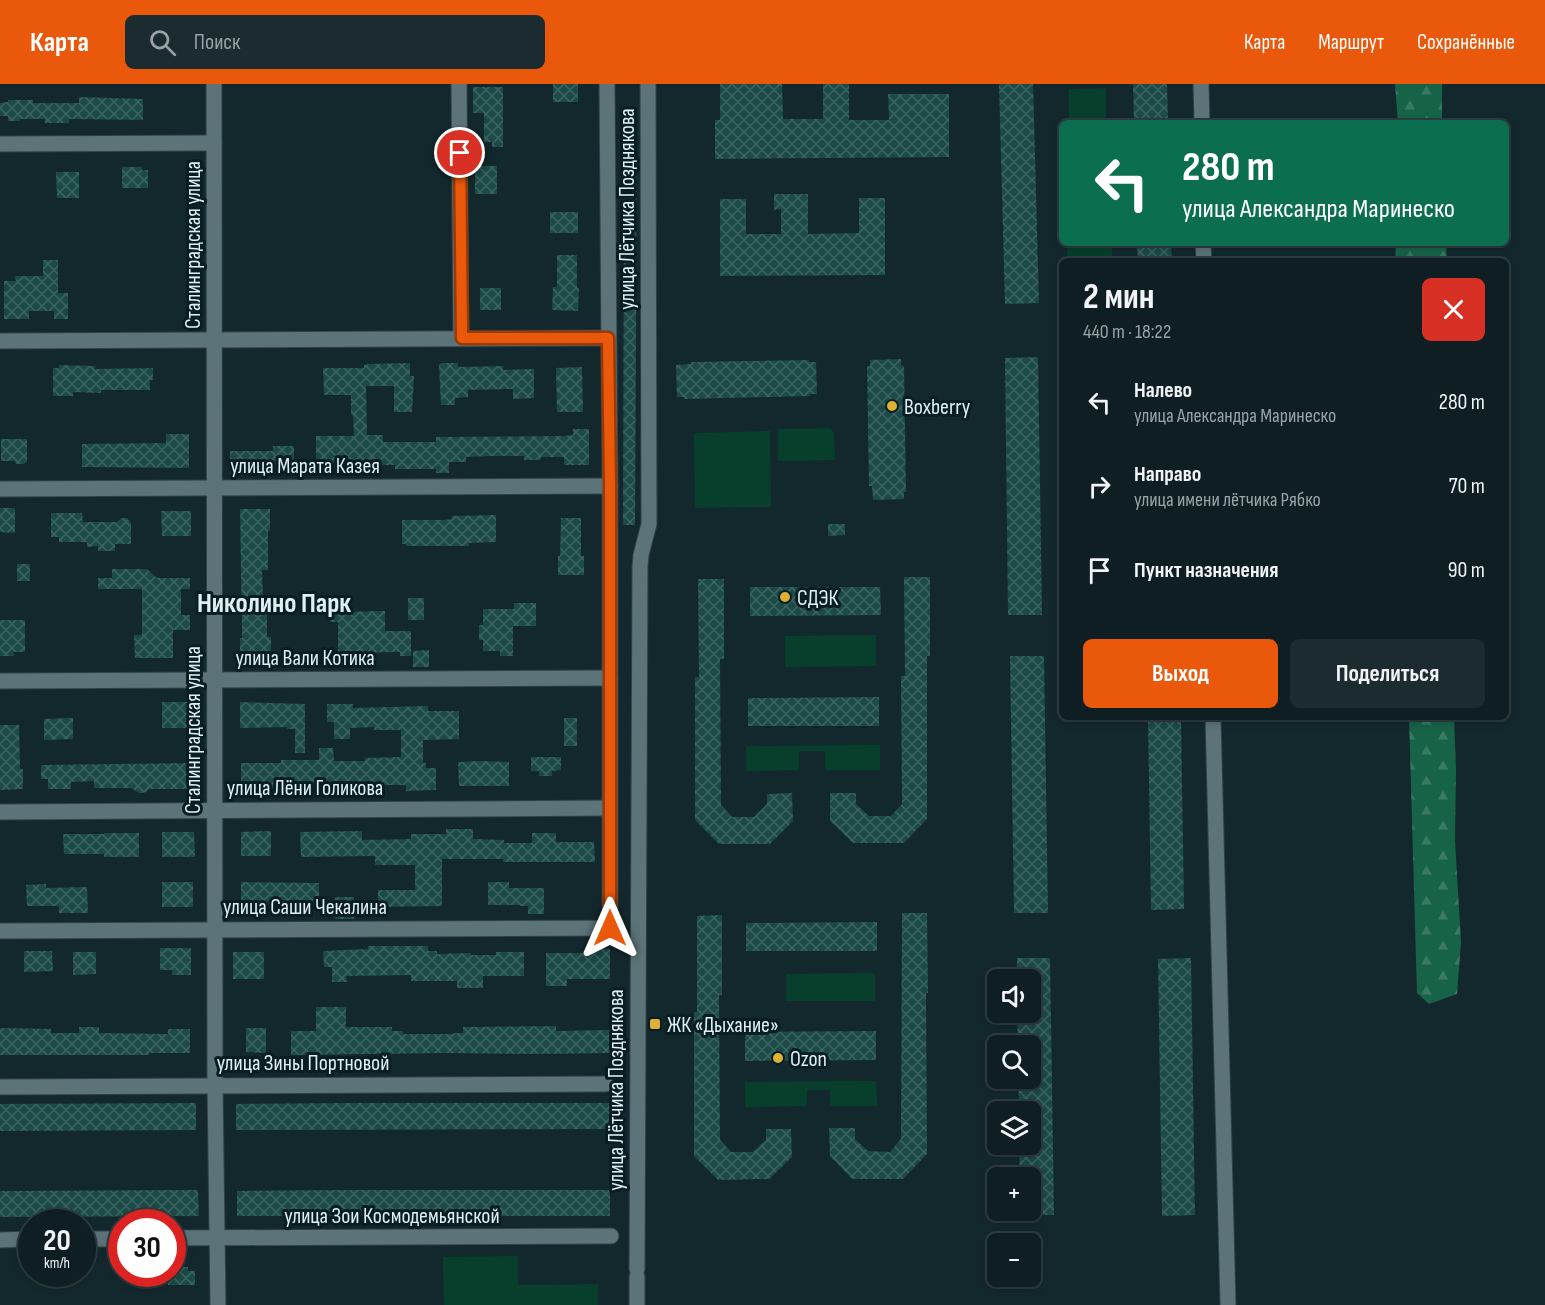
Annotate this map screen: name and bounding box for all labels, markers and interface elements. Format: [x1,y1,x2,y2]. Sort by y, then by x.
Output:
search box [125,15,545,69]
text: Карта [30,26,89,59]
icon: search [146,26,179,59]
text: Поиск [194,29,240,56]
text: Карта [1244,30,1285,55]
text: Маршрут [1318,30,1384,55]
text: Сохранённые [1417,30,1515,55]
street label: улица Лётчика Позднякова [614,108,641,310]
pin [434,127,485,178]
icon: arrive [443,136,476,169]
text: 280 m [1182,142,1275,193]
icon: left [1083,144,1161,222]
street label: Сталинградская улица [180,161,207,329]
text: улица Александра Маринеско [1182,193,1455,225]
text: 2 мин [1083,276,1154,319]
button: close [1422,278,1485,341]
text: 440 m · 18:22 [1083,320,1171,344]
text: Налево [1134,377,1192,404]
icon: left [1083,386,1116,419]
text: 280 m [1439,389,1485,416]
place label: Boxberry [904,394,971,421]
marker: Boxberry [885,399,899,413]
text: улица Александра Маринеско [1134,404,1336,428]
street label: улица Марата Казея [230,453,380,480]
text: Направо [1134,461,1201,488]
icon: right [1083,470,1116,503]
text: 70 m [1449,473,1485,500]
text: улица имени лётчика Рябко [1134,488,1321,512]
icon: arrive [1083,554,1116,587]
text: Пункт назначения [1134,557,1278,584]
text: 90 m [1448,557,1485,584]
place label: СДЭК [797,585,839,612]
district label: Николино Парк [197,587,351,620]
marker: СДЭК [778,590,792,604]
button: Выход [1083,639,1278,708]
button: Поделиться [1290,639,1485,708]
street label: улица Вали Котика [235,645,375,672]
street label: Сталинградская улица [180,646,207,814]
street label: улица Лёни Голикова [227,775,383,802]
street label: улица Саши Чекалина [223,894,387,921]
position arrow [578,896,642,960]
map controls [987,969,1041,1287]
button: sound [987,969,1041,1023]
street label: улица Лётчика Позднякова [603,989,630,1191]
place label: ЖК «Дыхание» [667,1012,779,1039]
marker: ЖК «Дыхание» [648,1017,662,1031]
button: search [987,1035,1041,1089]
place label: Ozon [790,1046,827,1073]
street label: улица Зины Портновой [217,1050,389,1077]
marker: Ozon [771,1051,785,1065]
button: layers [987,1101,1041,1155]
button: + [987,1167,1041,1221]
street label: улица Зои Космодемьянской [284,1203,500,1230]
speed limit sign: 30 [108,1209,186,1287]
text: 20 [43,1223,71,1259]
button: − [987,1233,1041,1287]
text: km/h [44,1254,70,1273]

